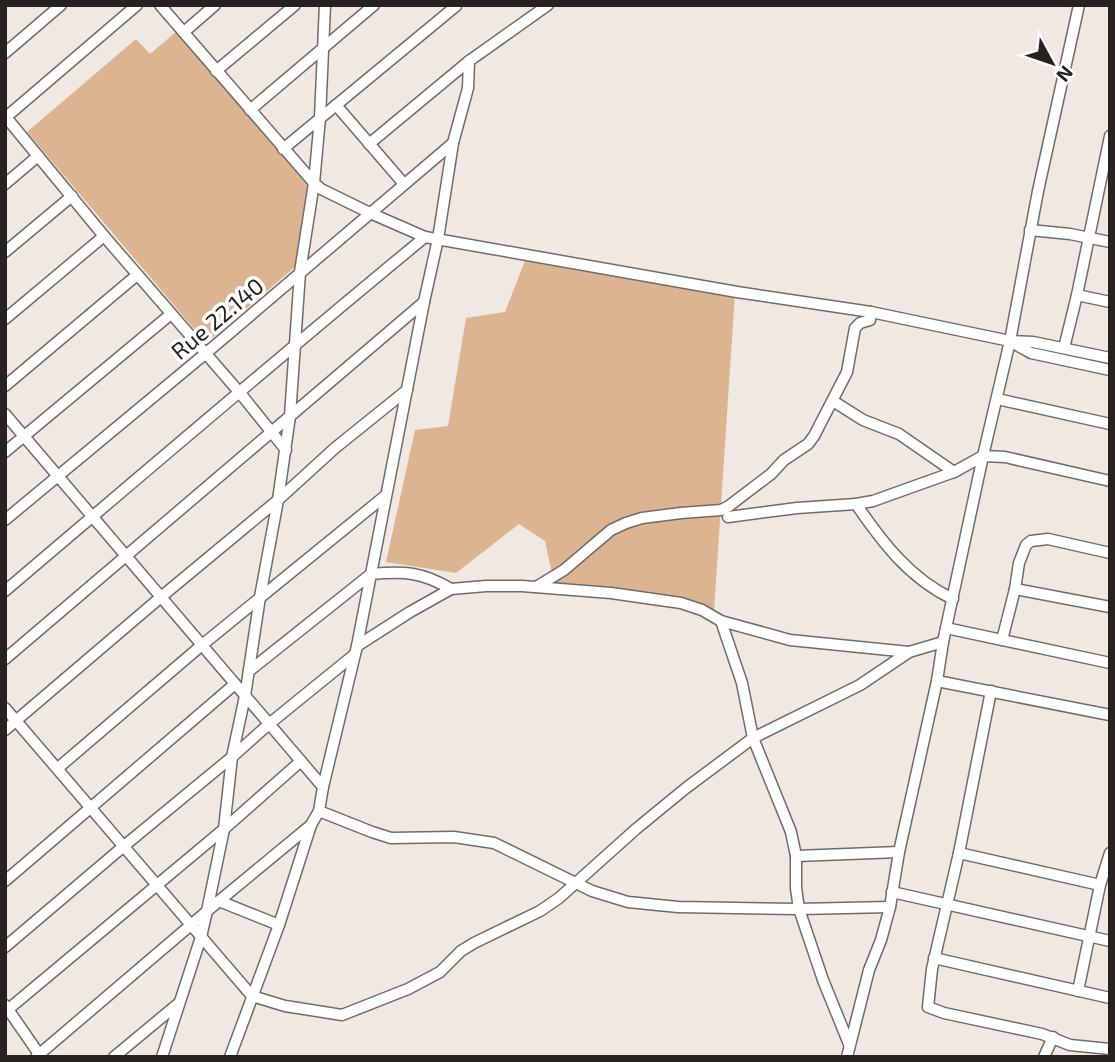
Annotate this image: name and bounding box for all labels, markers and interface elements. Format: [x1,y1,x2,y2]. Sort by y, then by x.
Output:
north arrow [1017,28,1087,98]
text: N [1052,62,1079,87]
street label: Rue 22.140 [165,271,269,365]

